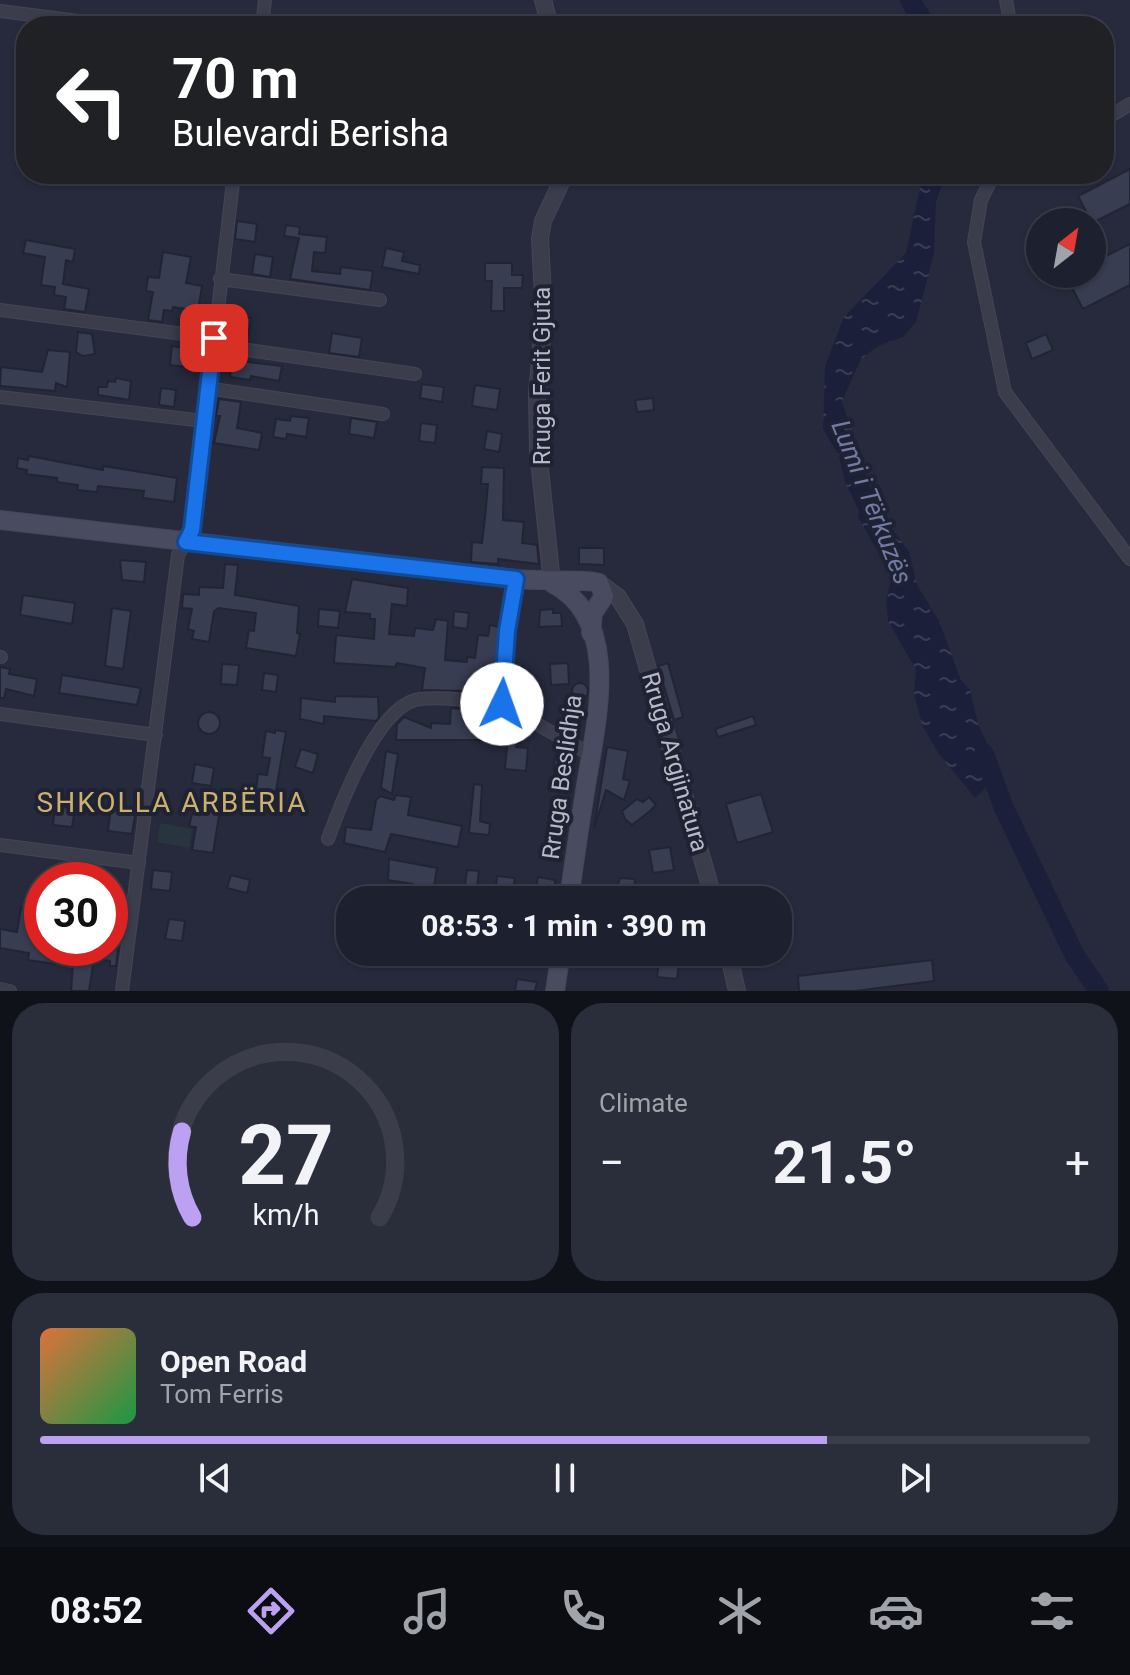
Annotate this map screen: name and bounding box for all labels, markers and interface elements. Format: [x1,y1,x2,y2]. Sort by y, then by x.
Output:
text: 70 m [172,46,299,112]
icon: left [40,48,144,152]
text: Bulevardi Berisha [172,113,449,155]
north arrow [1026,208,1106,288]
map controls [1026,208,1106,288]
street label: Rruga Ferit Gjuta [528,287,556,465]
pin [180,304,248,372]
icon: arrive [192,316,236,360]
water label: Lumi i Tërkuzës [825,415,919,589]
position arrow [460,662,544,746]
street label: Rruga Argjinatura [636,669,714,855]
street label: Rruga Beslidhja [537,693,587,861]
district label: SHKOLLA ARBËRIA [37,786,307,819]
speed limit sign: 30 [24,862,128,966]
text: 08:53 · 1 min · 390 m [421,908,707,943]
text: Climate [599,1088,688,1118]
text: 27 [238,1107,333,1204]
text: 21.5° [773,1127,917,1198]
text: − [599,1137,624,1189]
text: + [1065,1137,1090,1189]
text: km/h [252,1198,319,1232]
text: Open Road [160,1344,307,1379]
text: Tom Ferris [160,1379,284,1409]
icon: previous [193,1456,237,1500]
icon: pause [543,1456,587,1500]
icon: next [893,1456,937,1500]
icon: directions [243,1583,299,1639]
icon: music [399,1583,455,1639]
icon: phone [555,1583,611,1639]
icon: climate [712,1583,768,1639]
icon: car [868,1583,924,1639]
icon: filters [1024,1583,1080,1639]
text: 08:52 [50,1590,143,1632]

